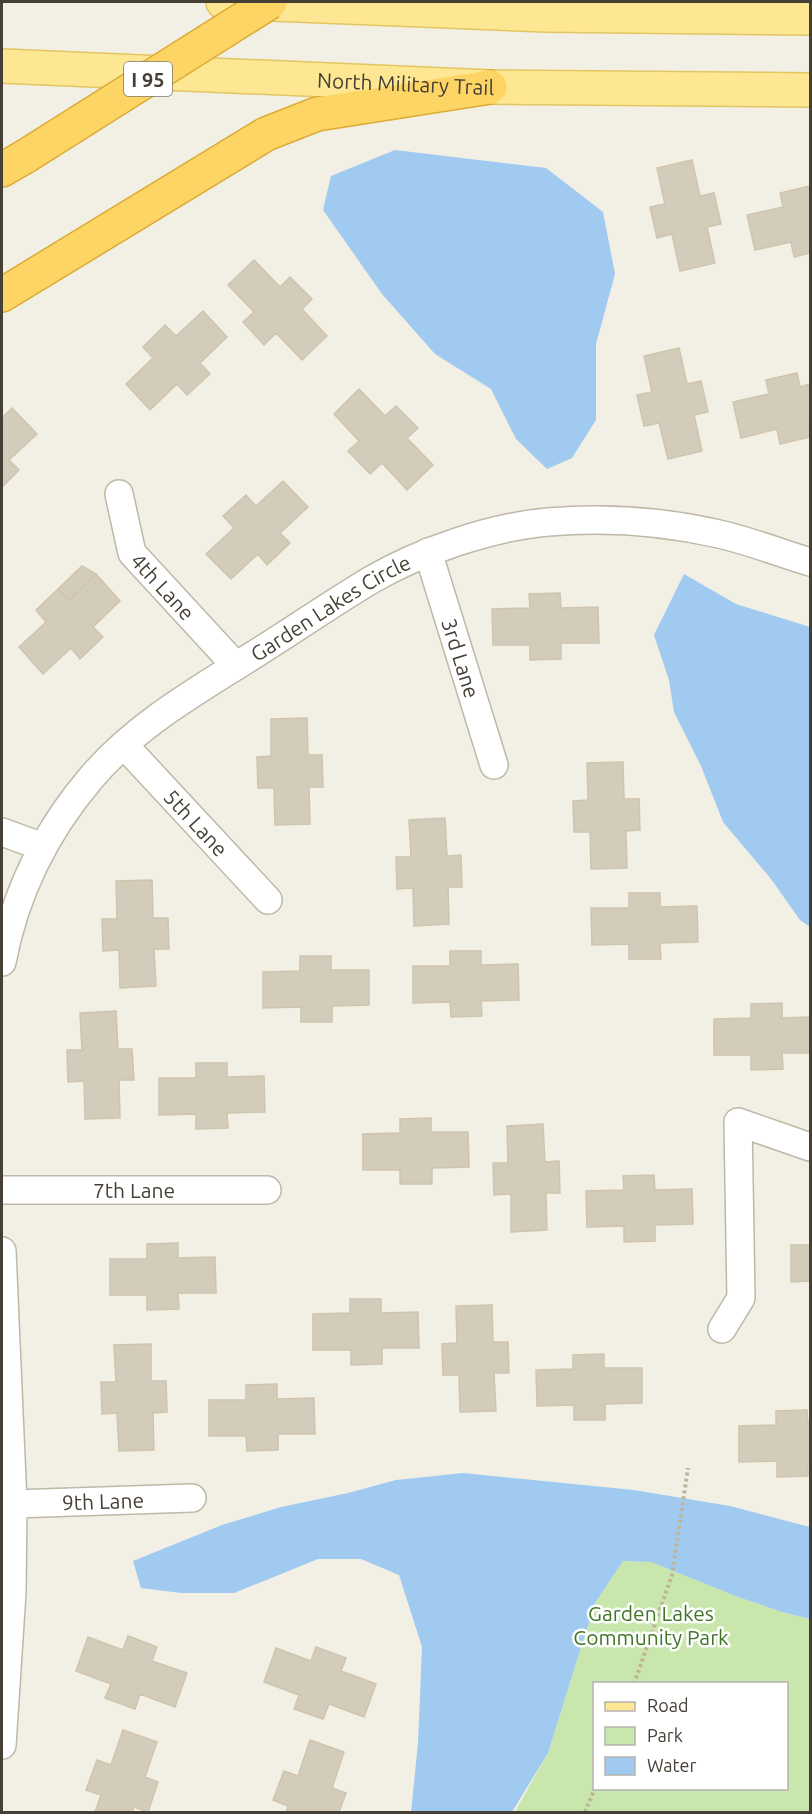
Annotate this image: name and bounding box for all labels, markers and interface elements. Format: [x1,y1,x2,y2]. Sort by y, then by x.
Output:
road number: I 95 [124,62,172,96]
street label: North Military Trail [317,68,494,99]
street label: 4th Lane [126,548,199,625]
street label: Garden Lakes Circle [246,550,414,666]
street label: 3rd Lane [437,615,484,701]
street label: 5th Lane [159,784,233,861]
street label: 7th Lane [93,1178,175,1202]
street label: 9th Lane [62,1488,144,1514]
park label: Garden Lakes Community Park [573,1601,729,1649]
legend [593,1682,788,1790]
text: Road [647,1695,689,1715]
text: Park [647,1725,683,1745]
text: Water [647,1755,697,1775]

